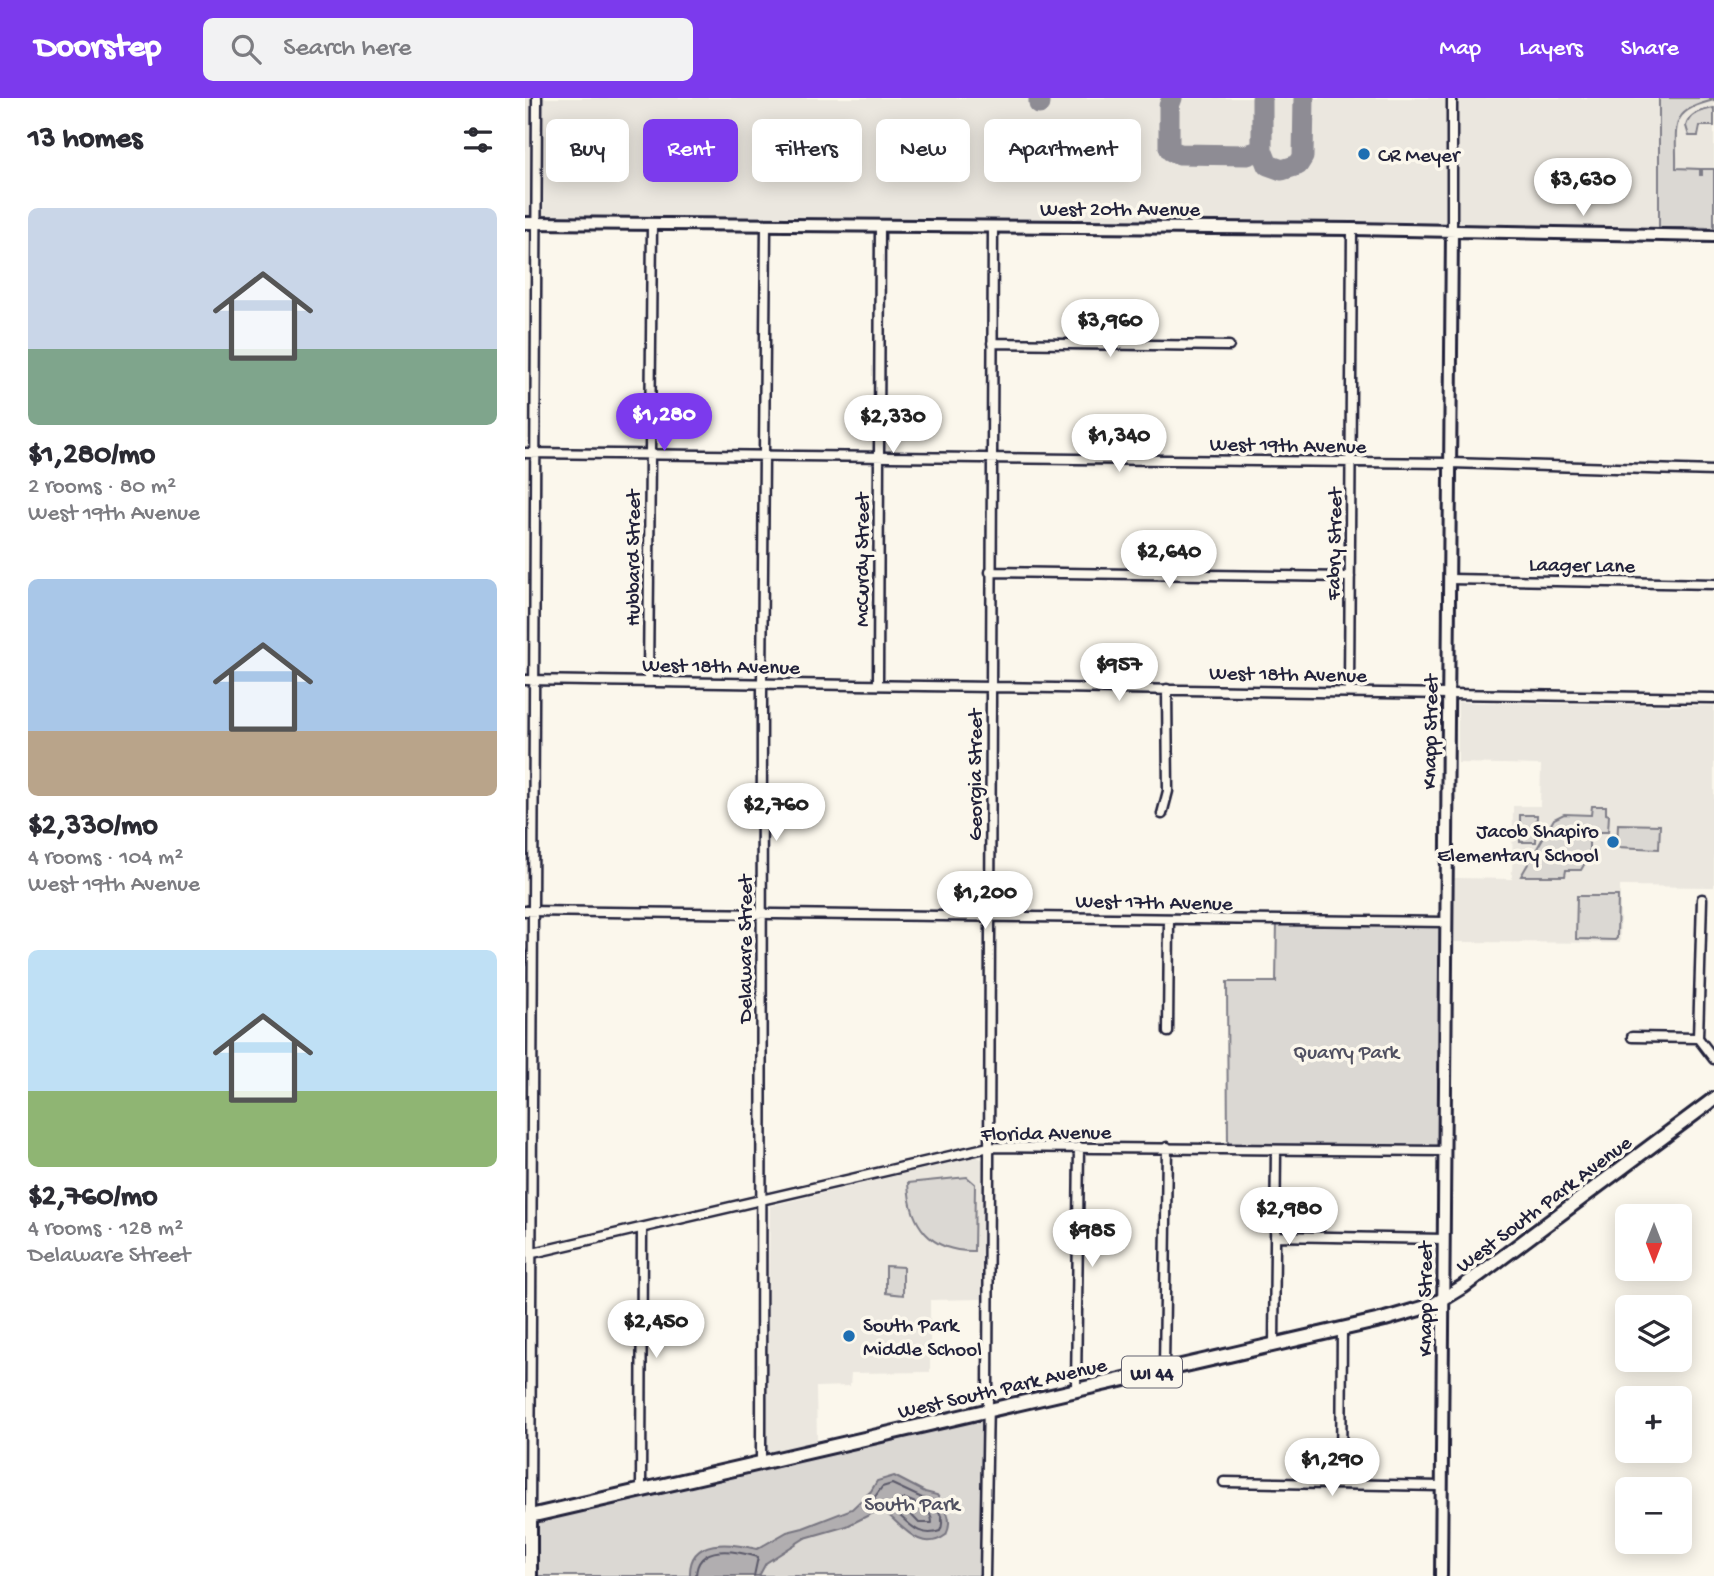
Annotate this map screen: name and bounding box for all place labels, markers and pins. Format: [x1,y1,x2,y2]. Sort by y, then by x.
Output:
place label: CR Meyer [1378,145,1461,170]
marker: CR Meyer [1356,146,1372,162]
pin: $3,630 [1526,158,1640,218]
pin: $3,960 [1053,300,1167,359]
pin: $1,280 [607,394,721,453]
pin: $2,330 [836,396,950,455]
pin: $1,340 [1062,414,1176,474]
pin: $2,640 [1112,531,1226,590]
pin: $957 [1078,644,1160,703]
pin: $2,760 [719,784,833,843]
place label: Jacob Shapiro Elementary School [1437,821,1599,870]
marker: Jacob Shapiro Elementary School [1605,834,1621,850]
pin: $1,200 [928,872,1042,931]
pin: $2,980 [1232,1188,1346,1247]
pin: $985 [1051,1210,1133,1269]
pin: $2,450 [599,1300,713,1360]
place label: South Park Middle School [863,1315,982,1364]
marker: South Park Middle School [841,1328,857,1344]
pin: $1,290 [1275,1438,1389,1498]

